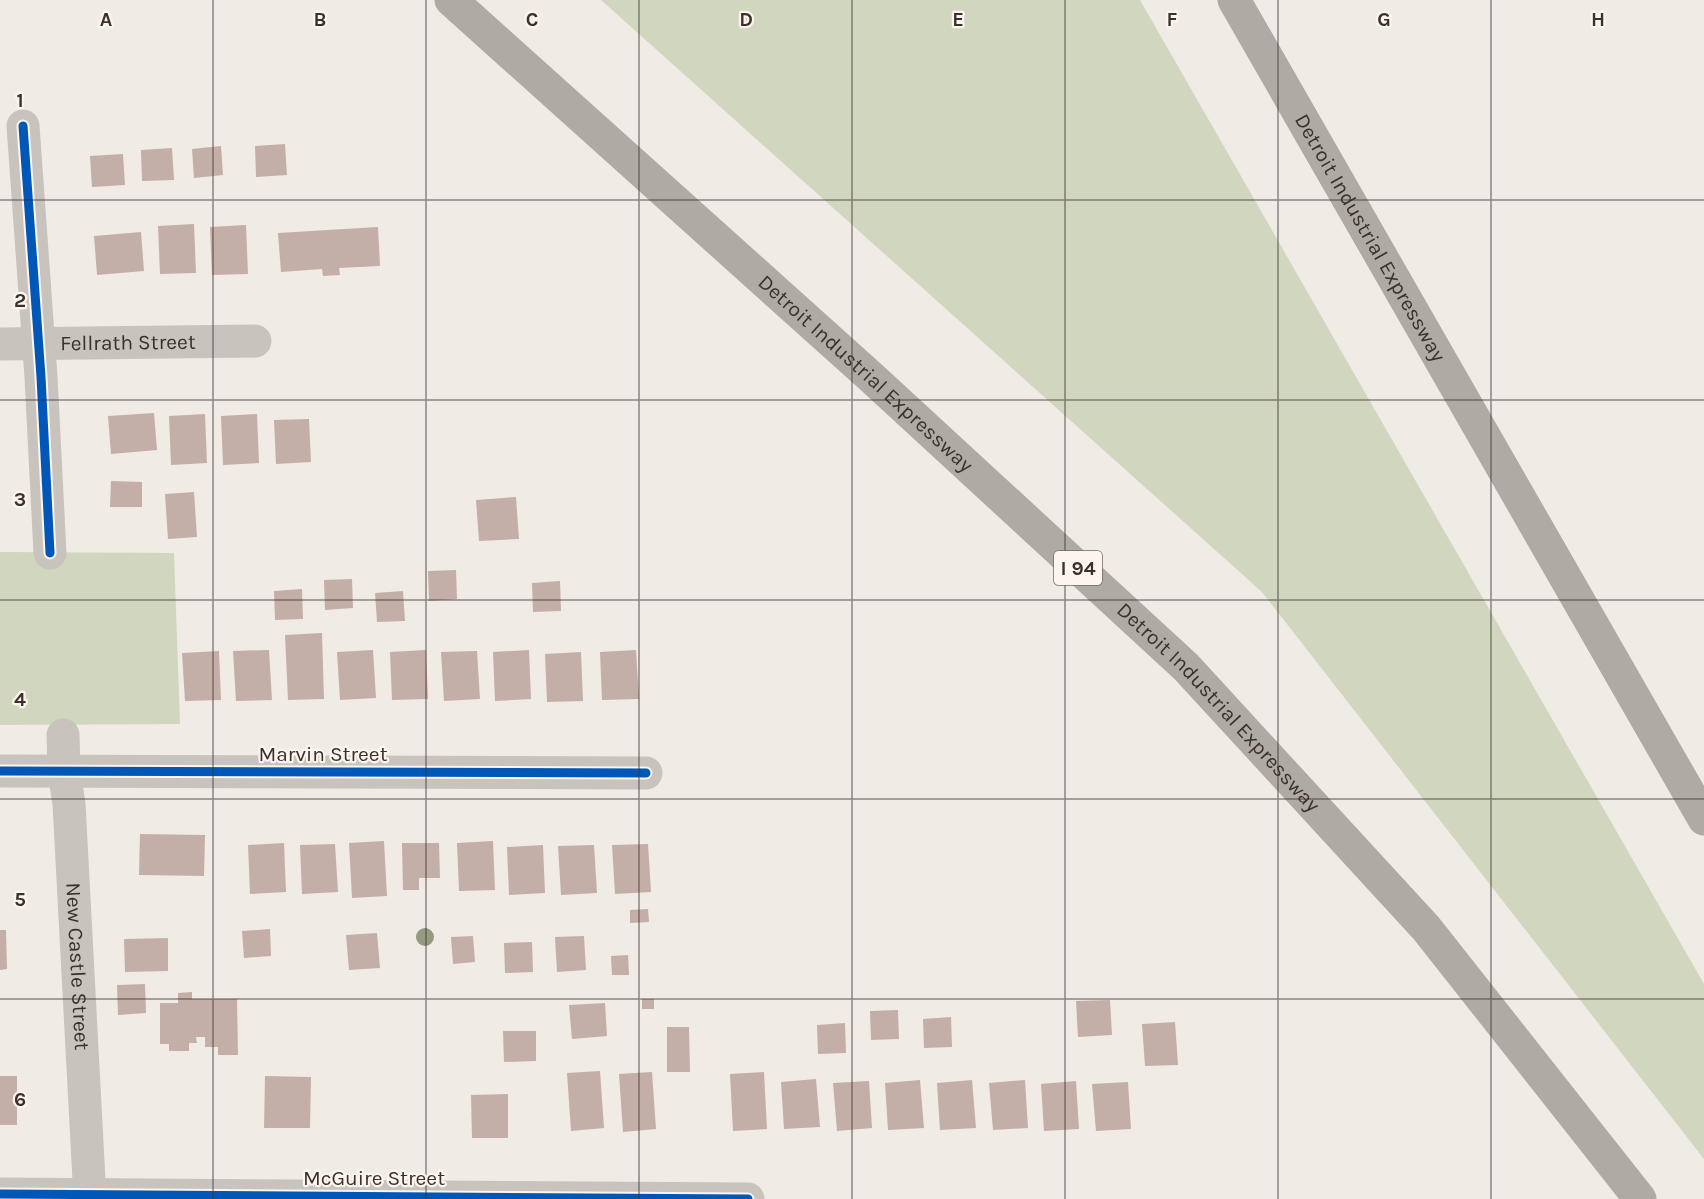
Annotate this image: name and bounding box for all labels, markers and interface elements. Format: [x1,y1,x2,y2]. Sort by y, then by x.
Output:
text: A [100,8,113,31]
text: B [314,8,326,31]
text: C [526,8,538,31]
text: D [739,8,753,31]
text: E [952,8,964,31]
text: F [1167,8,1178,31]
text: G [1377,8,1391,31]
text: H [1591,8,1605,31]
text: 1 [16,89,24,112]
street label: Detroit Industrial Expressway [1290,109,1451,366]
street label: Detroit Industrial Expressway [753,270,978,477]
text: 2 [14,289,26,312]
street label: Fellrath Street [60,330,196,355]
text: 3 [14,488,26,511]
road number: I 94 [1054,551,1102,585]
street label: Detroit Industrial Expressway [1112,598,1325,817]
text: 4 [14,688,26,711]
street label: Marvin Street [258,742,388,766]
street label: New Castle Street [61,882,94,1051]
text: 5 [14,888,26,911]
text: 6 [14,1088,26,1111]
street label: McGuire Street [303,1166,445,1190]

